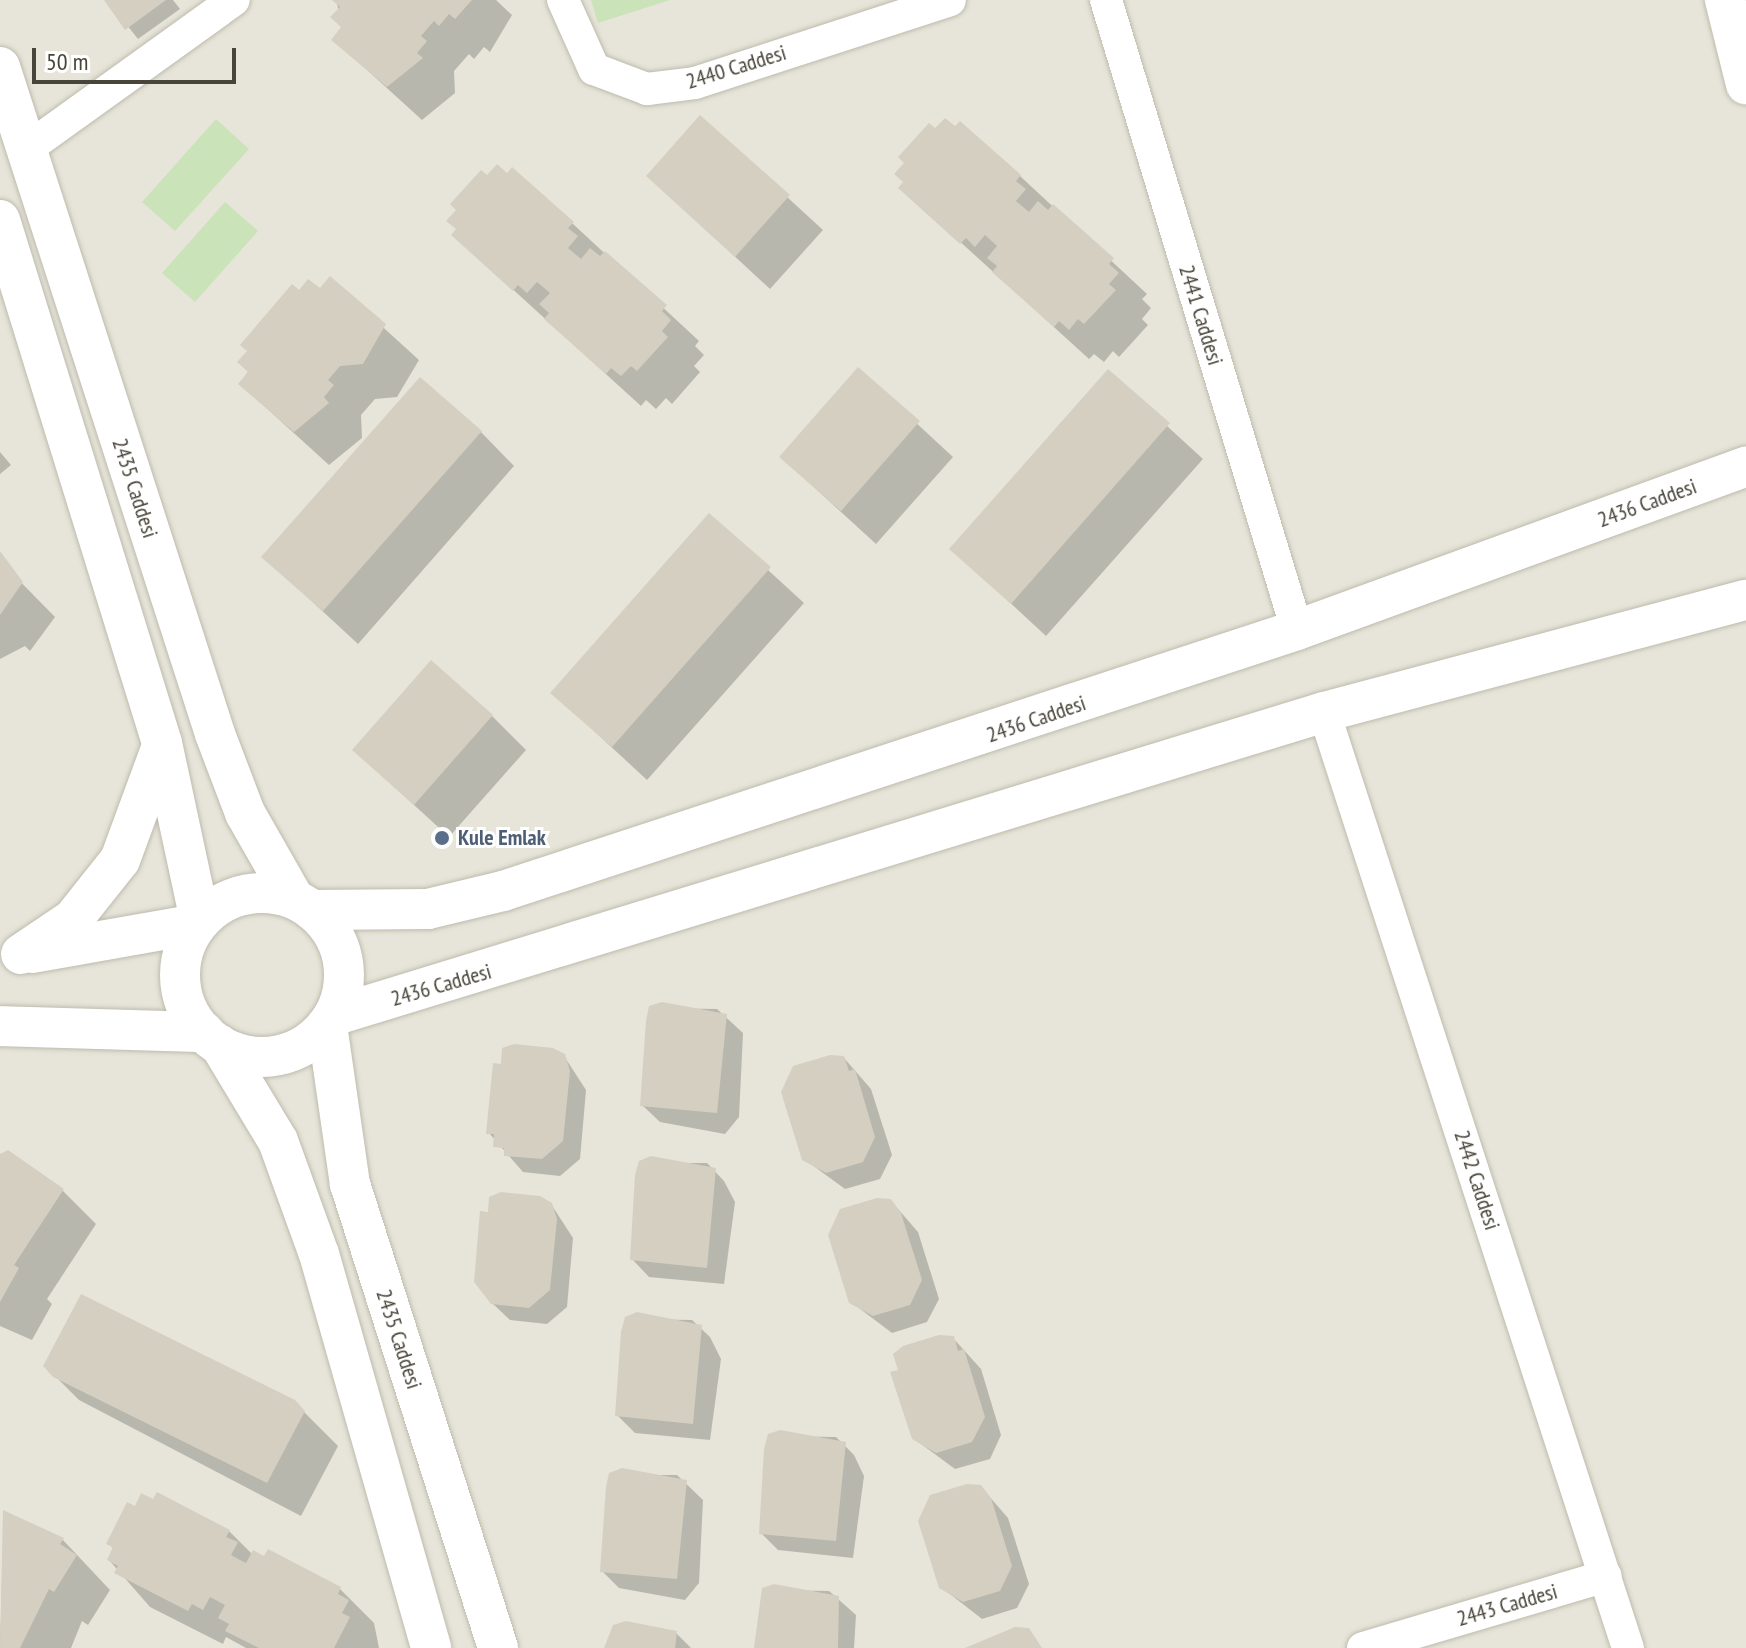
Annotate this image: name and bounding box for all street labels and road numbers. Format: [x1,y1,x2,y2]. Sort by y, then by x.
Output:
street label: 2440 Caddesi [683,39,789,95]
street label: 2441 Caddesi [1173,262,1229,368]
street label: 2435 Caddesi [107,435,163,541]
street label: 2436 Caddesi [1594,473,1700,533]
street label: 2436 Caddesi [983,690,1089,748]
street label: 2436 Caddesi [388,958,494,1012]
street label: 2442 Caddesi [1449,1127,1505,1233]
street label: 2435 Caddesi [371,1286,427,1392]
street label: 2443 Caddesi [1454,1578,1560,1632]

